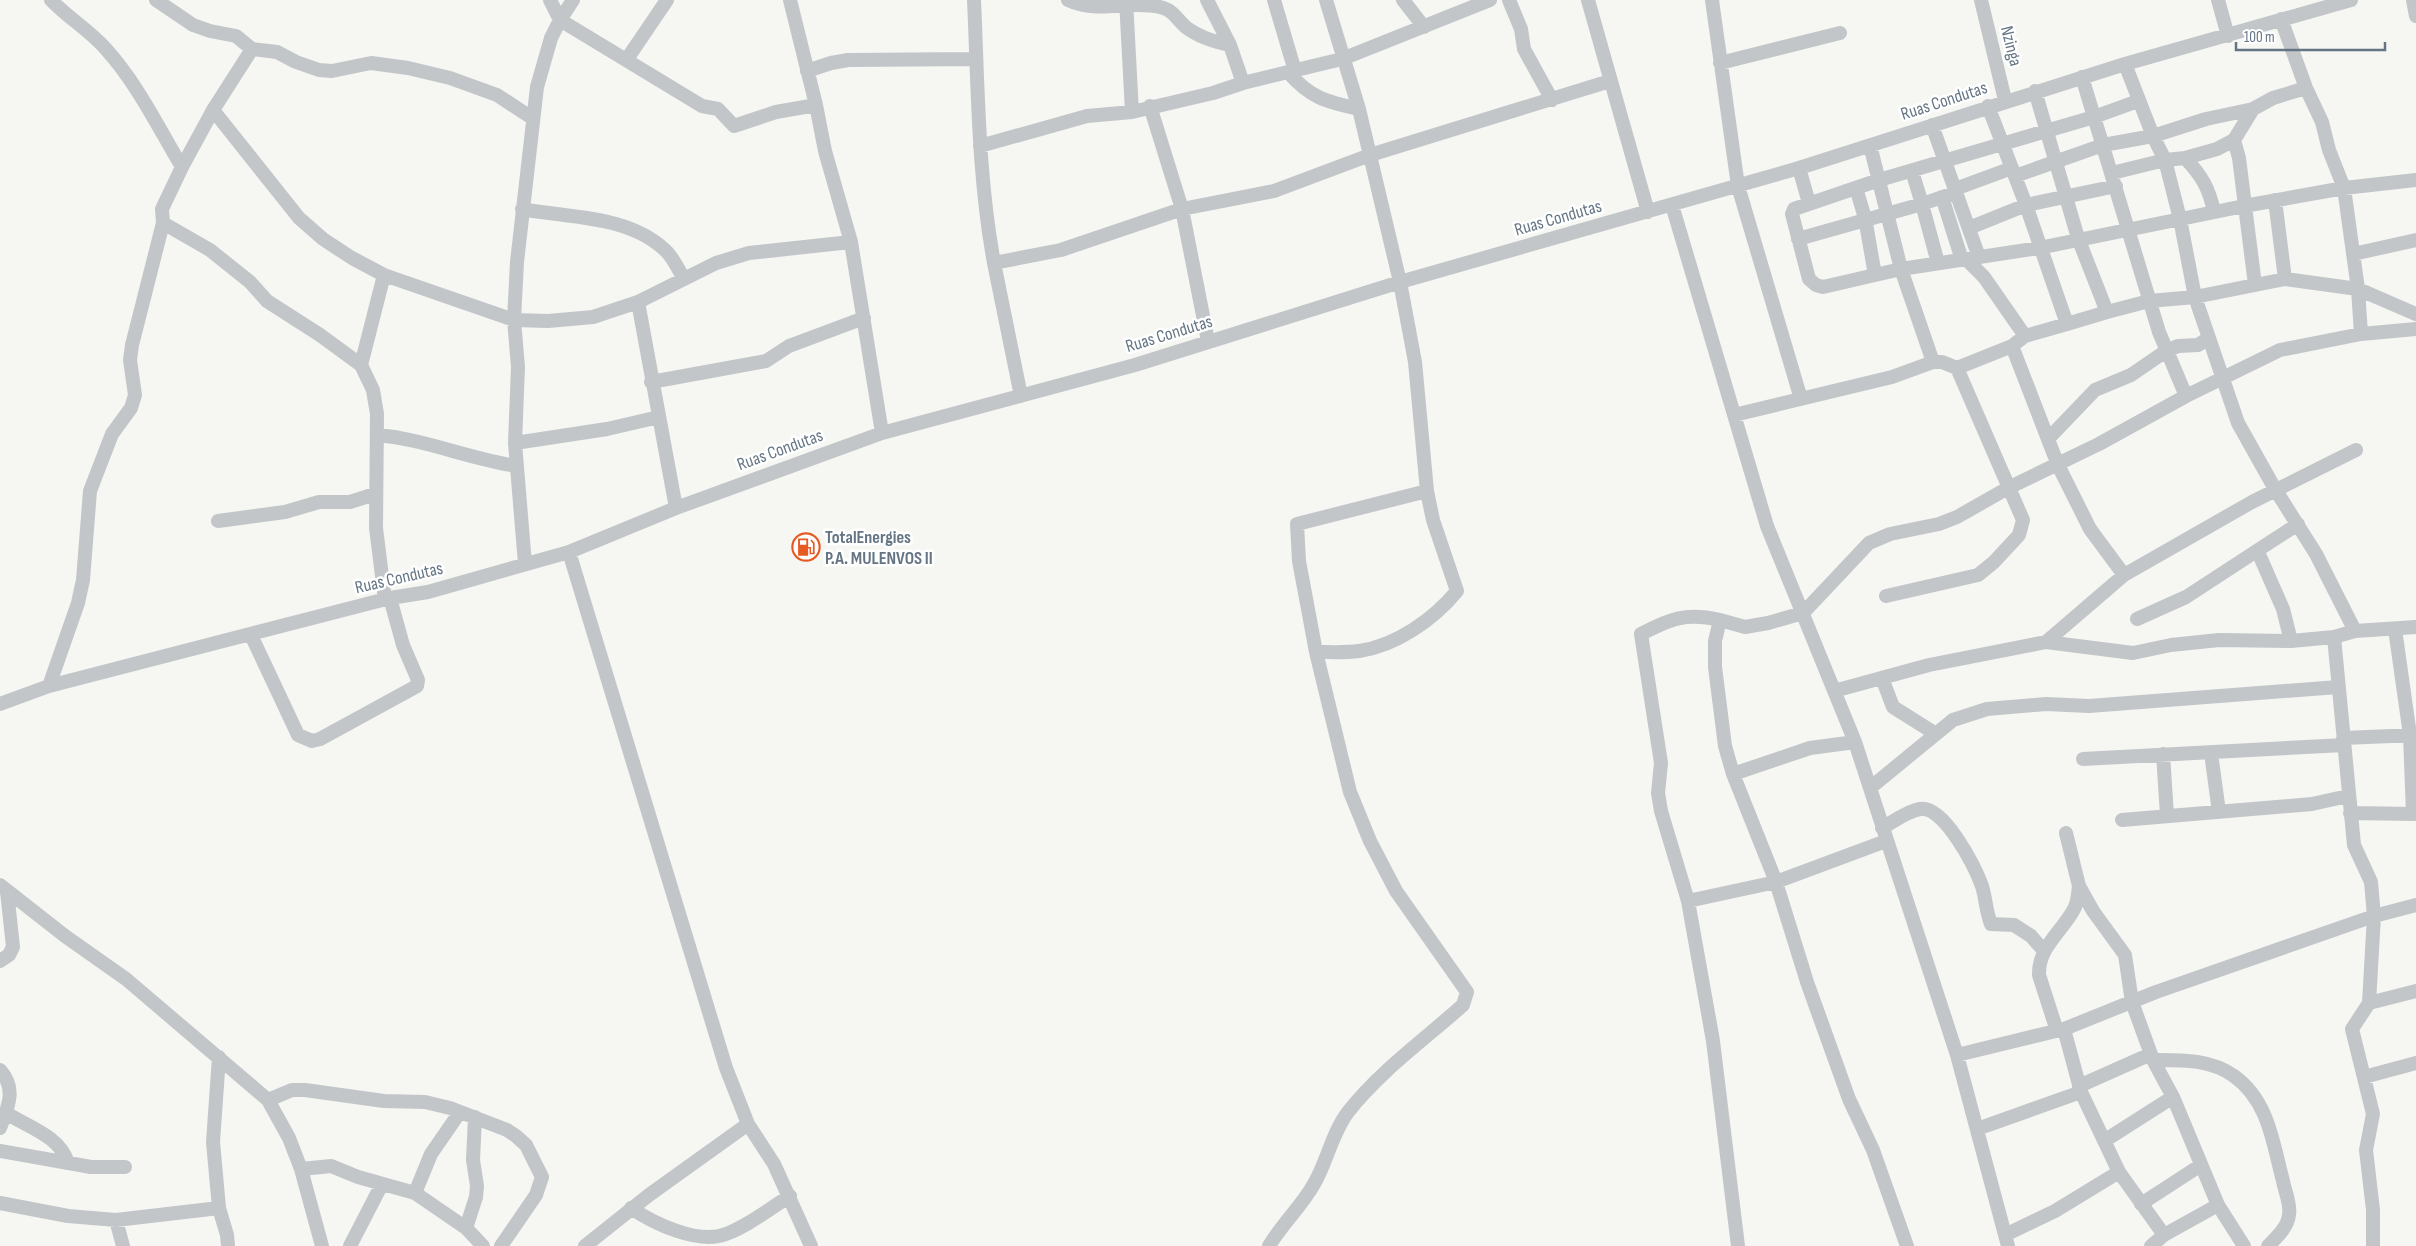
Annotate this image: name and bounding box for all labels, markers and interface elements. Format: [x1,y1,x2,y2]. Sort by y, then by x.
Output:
scale bar [2236,20,2385,52]
street label: Nzinga [1996,24,2026,68]
text: 100 m [2244,28,2275,47]
street label: Ruas Condutas [1898,77,1990,125]
street label: Ruas Condutas [1512,196,1604,240]
street label: Ruas Condutas [1123,311,1215,357]
street label: Ruas Condutas [734,425,826,475]
place label: TotalEnergies P.A. MULENVOS II [825,527,933,569]
fuel station icon: TotalEnergies P.A. MULENVOS II [791,532,821,562]
street label: Ruas Condutas [353,558,445,598]

